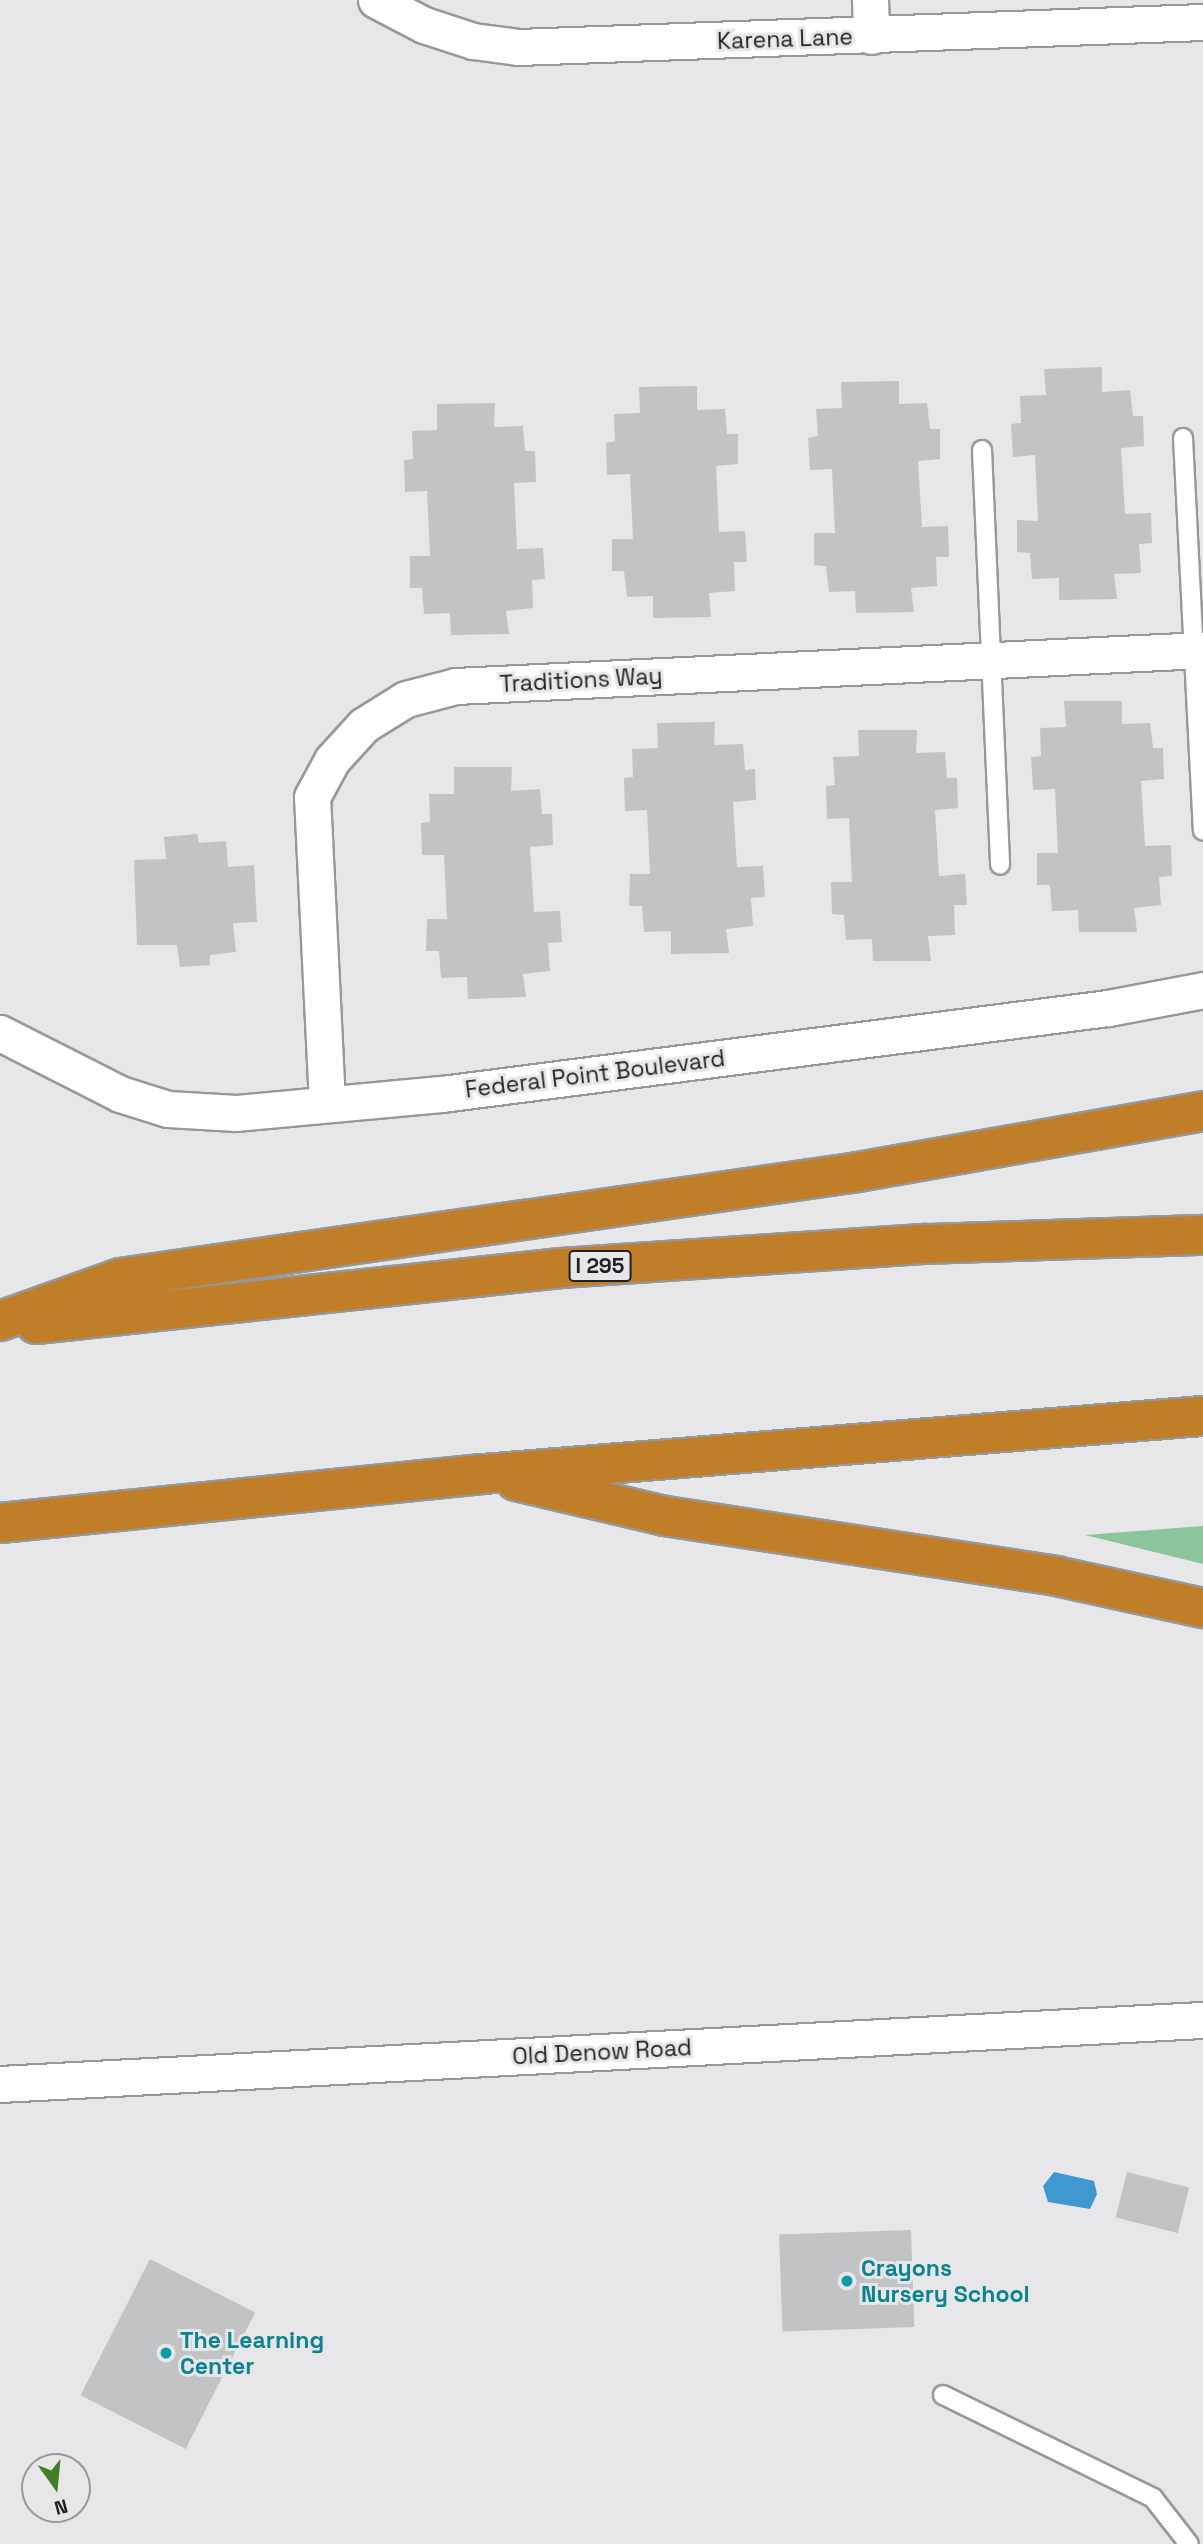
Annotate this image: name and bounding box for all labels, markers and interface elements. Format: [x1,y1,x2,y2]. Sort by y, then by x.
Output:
street label: Karena Lane [717,23,853,55]
street label: Traditions Way [499,662,663,698]
street label: Federal Point Boulevard [464,1044,726,1104]
road number: I 295 [568,1248,632,1284]
street label: Old Denow Road [512,2034,692,2070]
place label: Crayons Nursery School [861,2254,1030,2308]
marker: Crayons Nursery School [839,2273,855,2289]
place label: The Learning Center [180,2326,324,2380]
marker: The Learning Center [158,2345,174,2361]
north arrow [21,2453,91,2523]
text: N [52,2493,70,2521]

